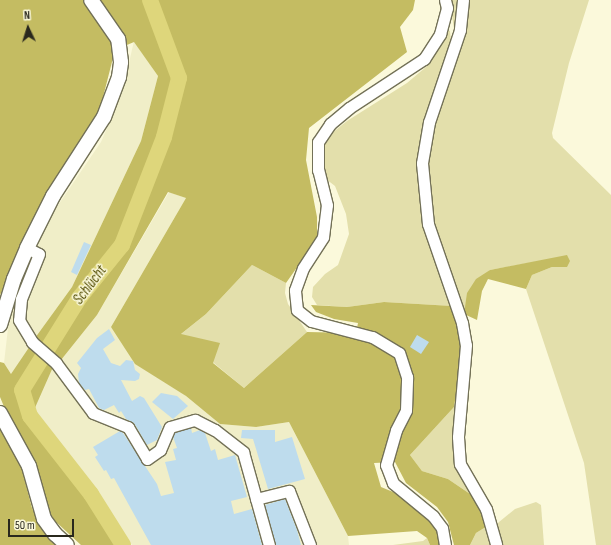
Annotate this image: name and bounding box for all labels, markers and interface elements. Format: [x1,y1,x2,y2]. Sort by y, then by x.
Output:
north arrow [8,8,48,48]
text: N [24,9,31,22]
water label: Schlücht [70,262,110,308]
scale bar [10,511,76,537]
text: 50 m [15,518,35,533]

